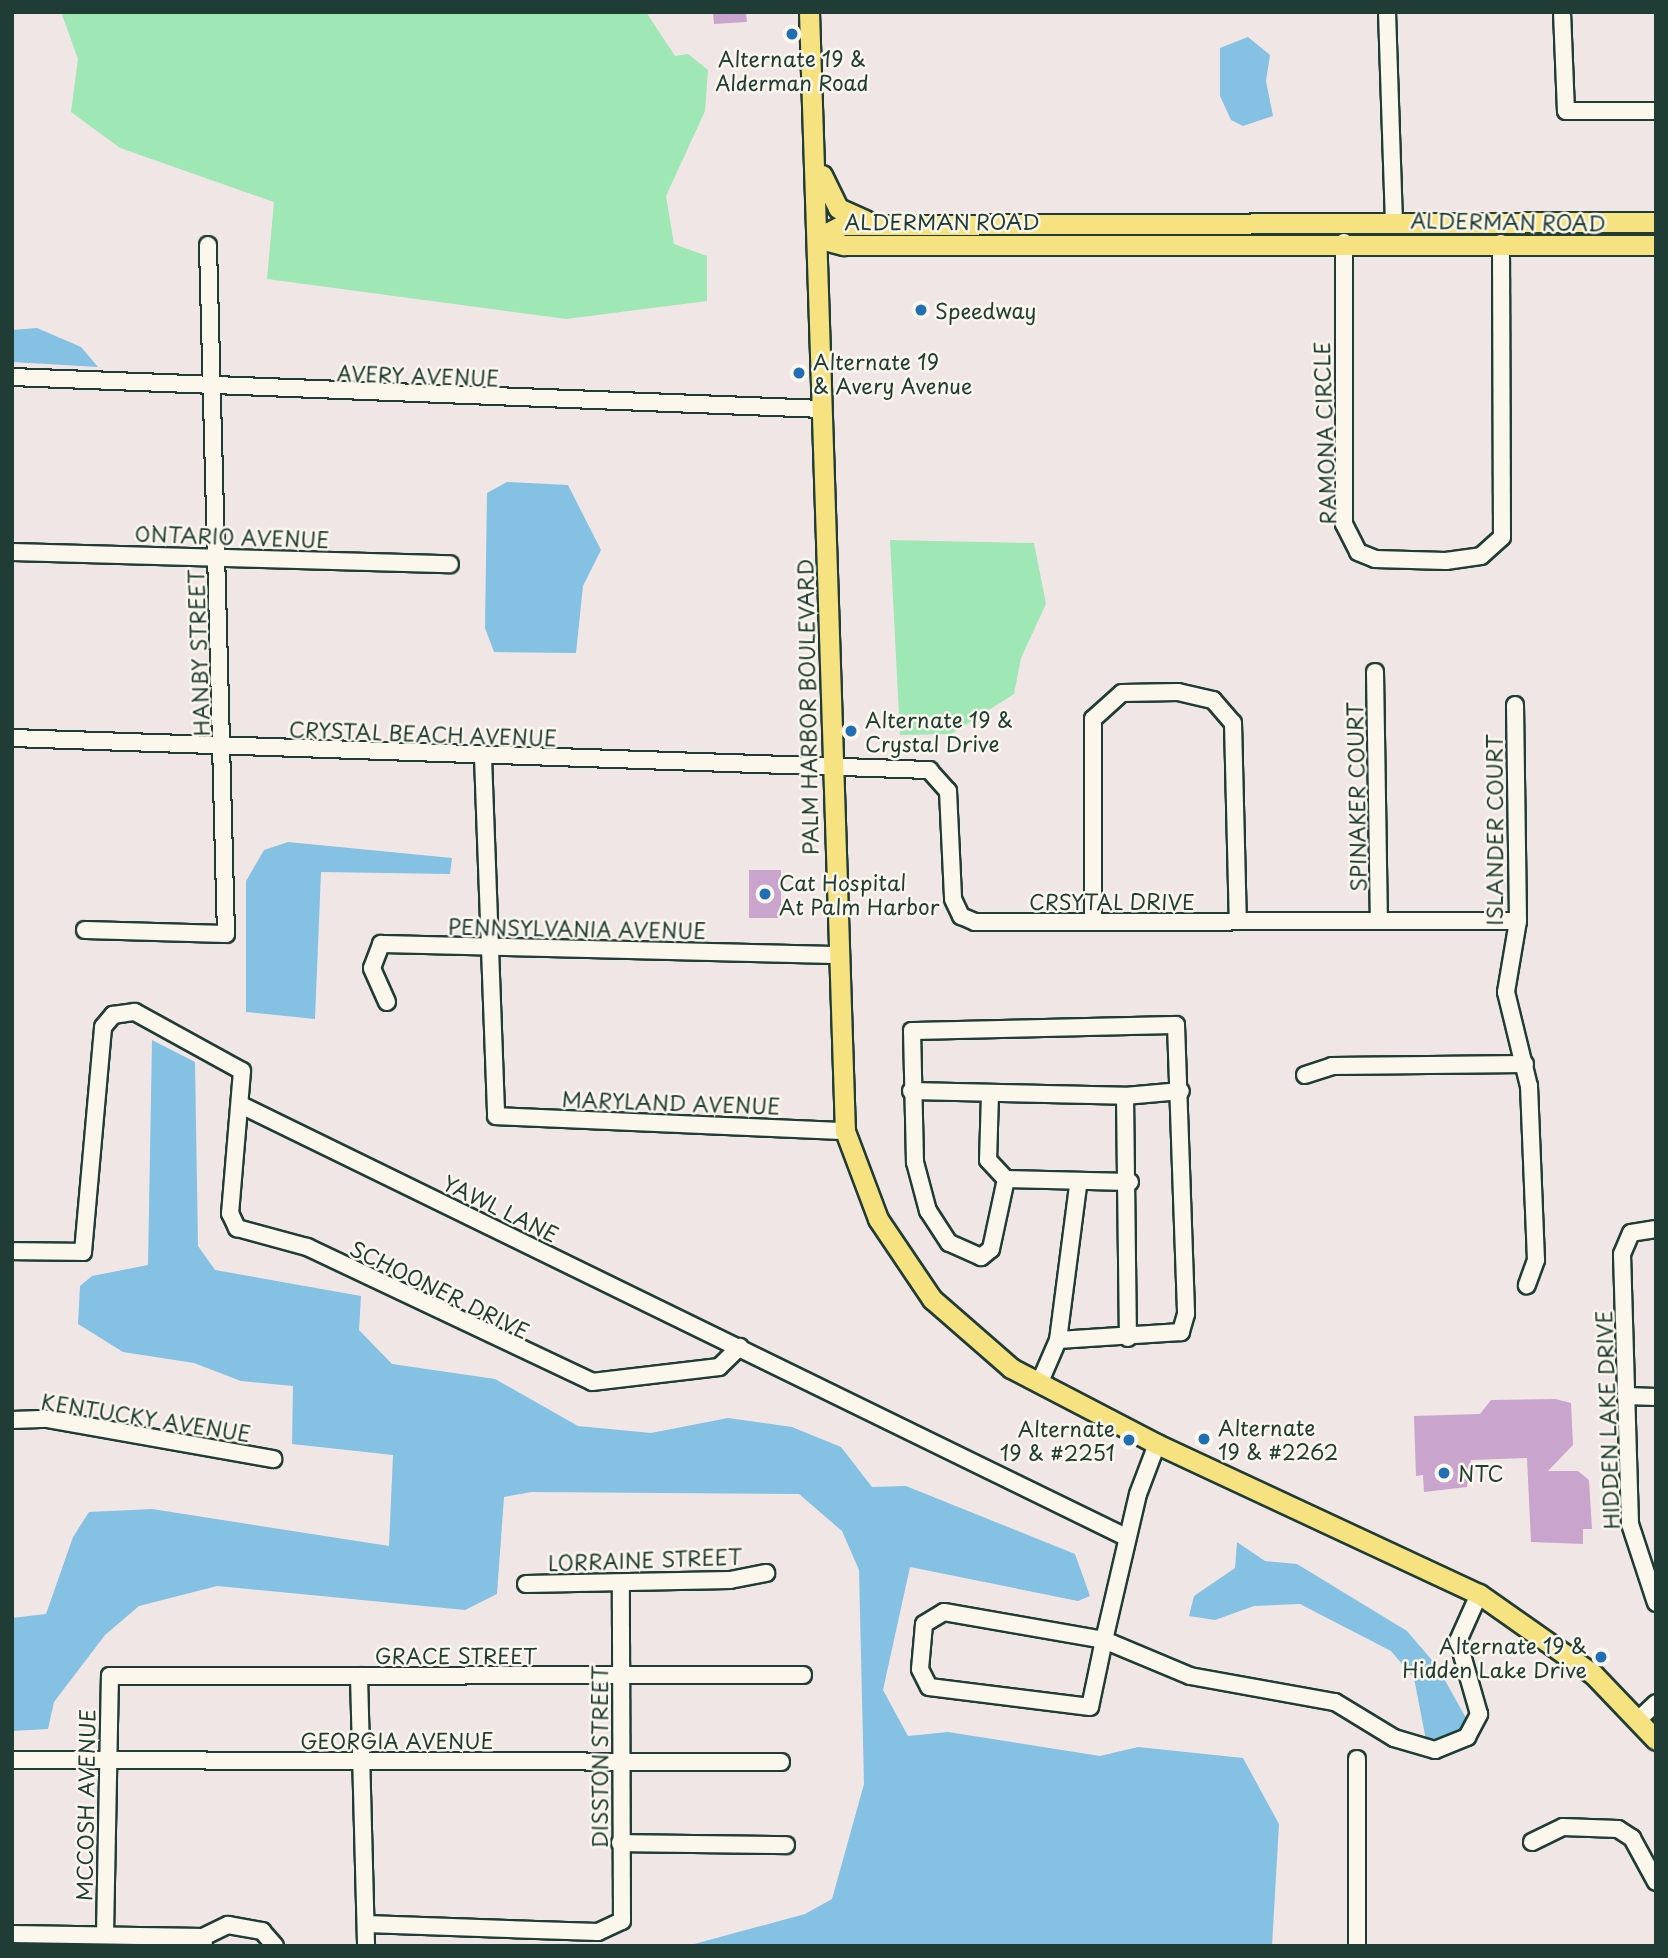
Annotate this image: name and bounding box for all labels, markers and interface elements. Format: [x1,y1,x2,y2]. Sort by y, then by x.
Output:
marker: Alternate 19 & Alderman Road [784,26,800,42]
place label: Alternate 19 & Alderman Road [715,45,869,95]
street label: ALDERMAN ROAD [1410,207,1606,235]
street label: ALDERMAN ROAD [845,208,1039,234]
place label: Speedway [935,297,1036,323]
marker: Speedway [913,302,929,318]
street label: RAMONA CIRCLE [1308,340,1340,526]
place label: Alternate 19 & Avery Avenue [813,348,974,398]
street label: AVERY AVENUE [336,360,500,390]
marker: Alternate 19 & Avery Avenue [791,365,807,381]
street label: ONTARIO AVENUE [134,520,330,552]
street label: PALM HARBOR BOULEVARD [792,557,822,857]
street label: HANBY STREET [183,570,213,736]
street label: SPINAKER COURT [1342,701,1370,893]
place label: Alternate 19 & Crystal Drive [865,706,1014,756]
street label: CRYSTAL BEACH AVENUE [288,716,558,750]
marker: Alternate 19 & Crystal Drive [843,723,859,739]
street label: ISLANDER COURT [1481,733,1507,927]
place label: Cat Hospital At Palm Harbor [779,869,939,919]
marker: Cat Hospital At Palm Harbor [757,886,773,902]
street label: CRSYTAL DRIVE [1029,888,1195,914]
street label: PENNSYLVANIA AVENUE [447,913,707,943]
street label: MARYLAND AVENUE [562,1086,780,1118]
street label: YAWL LANE [439,1169,563,1247]
street label: SCHOONER DRIVE [347,1235,533,1343]
street label: HIDDEN LAKE DRIVE [1591,1310,1623,1530]
street label: KENTUCKY AVENUE [39,1388,253,1446]
place label: Alternate 19 & #2262 [1218,1414,1339,1464]
place label: Alternate 19 & #2251 [999,1415,1115,1465]
marker: Alternate 19 & #2262 [1196,1431,1212,1447]
marker: Alternate 19 & #2251 [1121,1432,1137,1448]
place label: NTC [1458,1460,1504,1486]
marker: NTC [1436,1465,1452,1481]
street label: LORRAINE STREET [546,1543,744,1575]
place label: Alternate 19 & Hidden Lake Drive [1401,1632,1587,1682]
street label: GRACE STREET [373,1642,539,1668]
marker: Alternate 19 & Hidden Lake Drive [1593,1649,1609,1665]
street label: DISSTON STREET [586,1664,612,1850]
street label: MCCOSH AVENUE [71,1709,99,1901]
street label: GEORGIA AVENUE [300,1727,494,1753]

